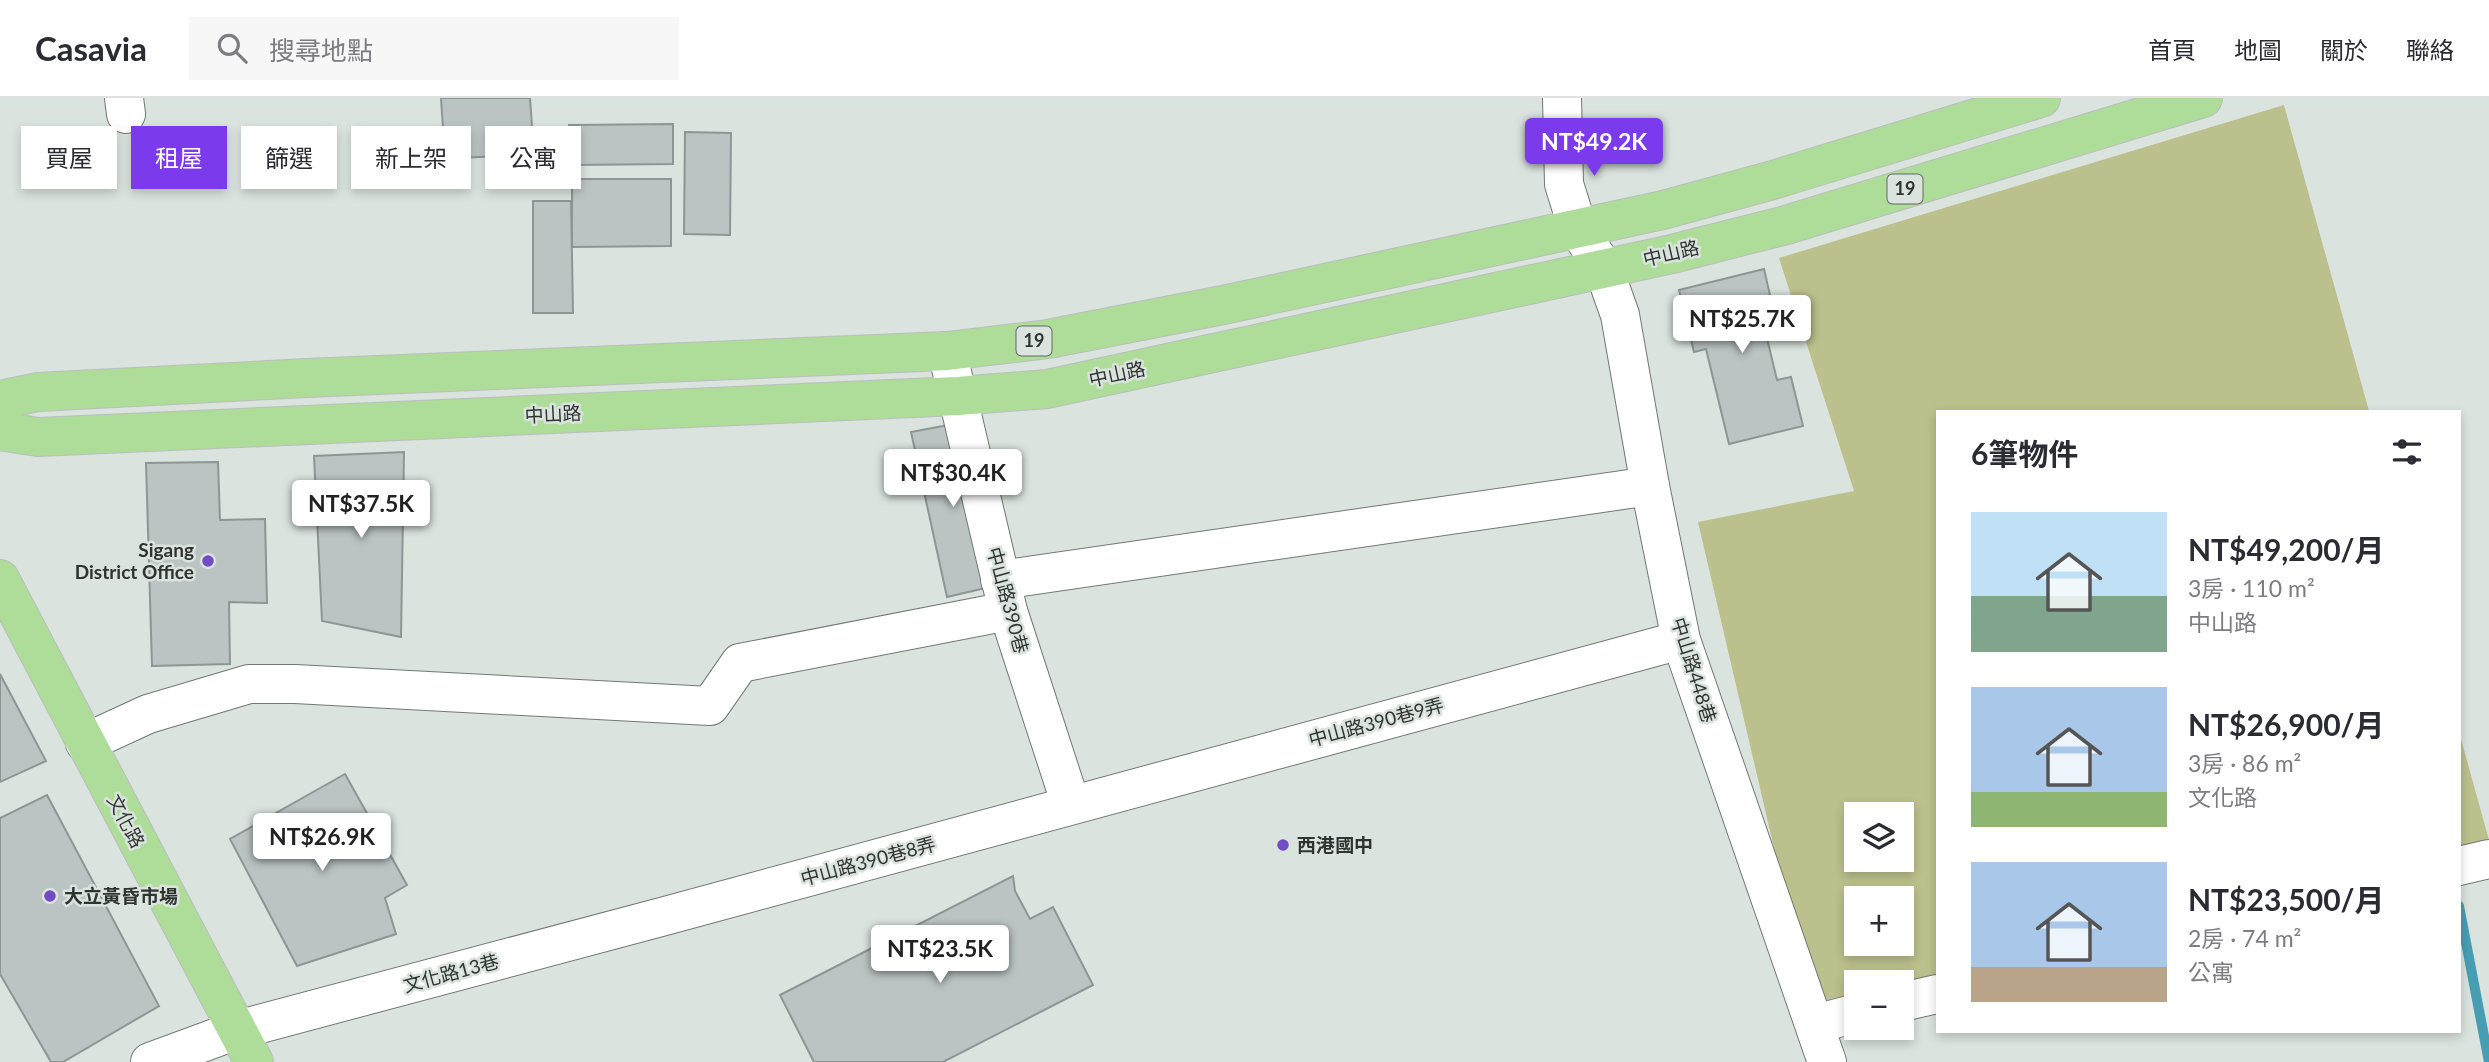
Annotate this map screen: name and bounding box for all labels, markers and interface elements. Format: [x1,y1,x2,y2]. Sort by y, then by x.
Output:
search box [189,17,679,80]
text: Casavia [35,28,147,68]
icon: search [213,29,251,67]
text: 搜尋地點 [269,34,373,66]
text: 首頁 [2148,35,2196,64]
text: 地圖 [2234,35,2282,64]
text: 關於 [2320,35,2368,64]
text: 聯絡 [2406,35,2454,64]
pin: NT$49.2K [1522,118,1666,178]
chip: 買屋 [21,126,117,189]
chip: 租屋 [131,126,227,189]
chip: 篩選 [241,126,337,189]
chip: 新上架 [351,126,471,189]
chip: 公寓 [485,126,581,189]
text: NT$49.2K [1541,127,1647,155]
road number: 19 [1888,174,1923,204]
street label: 中山路 [1641,235,1701,270]
pin: NT$25.7K [1670,296,1814,355]
text: NT$25.7K [1689,304,1795,332]
road number: 19 [1016,327,1052,356]
street label: 中山路 [1087,356,1147,391]
street label: 中山路 [524,401,582,426]
icon: filters [2388,433,2426,471]
text: 6筆物件 [1971,435,2078,471]
pin: NT$30.4K [881,450,1025,509]
text: NT$30.4K [900,458,1006,486]
pin: NT$37.5K [289,480,433,540]
text: NT$37.5K [308,489,414,517]
text: NT$49,200/月 [2188,531,2385,567]
place label: Sigang District Office [75,538,194,583]
icon: home [2027,540,2111,624]
street label: 中山路390巷 [983,544,1034,656]
marker: Sigang District Office [200,553,216,569]
text: 3房 · 110 m² [2188,574,2315,602]
text: 中山路 [2188,608,2257,636]
street label: 中山路448巷 [1668,614,1721,725]
street label: 中山路390巷9弄 [1306,692,1446,751]
text: NT$26,900/月 [2188,706,2385,742]
icon: home [2027,715,2111,799]
text: 3房 · 86 m² [2188,749,2301,777]
text: 文化路 [2188,783,2257,811]
street label: 文化路 [103,790,150,851]
map controls [1844,802,1914,1040]
button: layers [1844,802,1914,872]
pin: NT$26.9K [250,814,394,873]
text: NT$26.9K [269,822,375,850]
street label: 中山路390巷8弄 [798,831,938,890]
place label: 西港國中 [1297,833,1373,856]
marker: 西港國中 [1275,837,1291,853]
text: NT$23,500/月 [2188,881,2385,917]
place label: 大立黃昏市場 [64,884,178,907]
button: + [1844,886,1914,956]
marker: 大立黃昏市場 [42,888,58,904]
icon: home [2027,890,2111,974]
text: 2房 · 74 m² [2188,924,2301,952]
pin: NT$23.5K [868,926,1012,985]
text: NT$23.5K [887,934,993,962]
street label: 文化路13巷 [401,949,501,996]
text: 公寓 [2188,958,2234,986]
button: − [1844,970,1914,1040]

